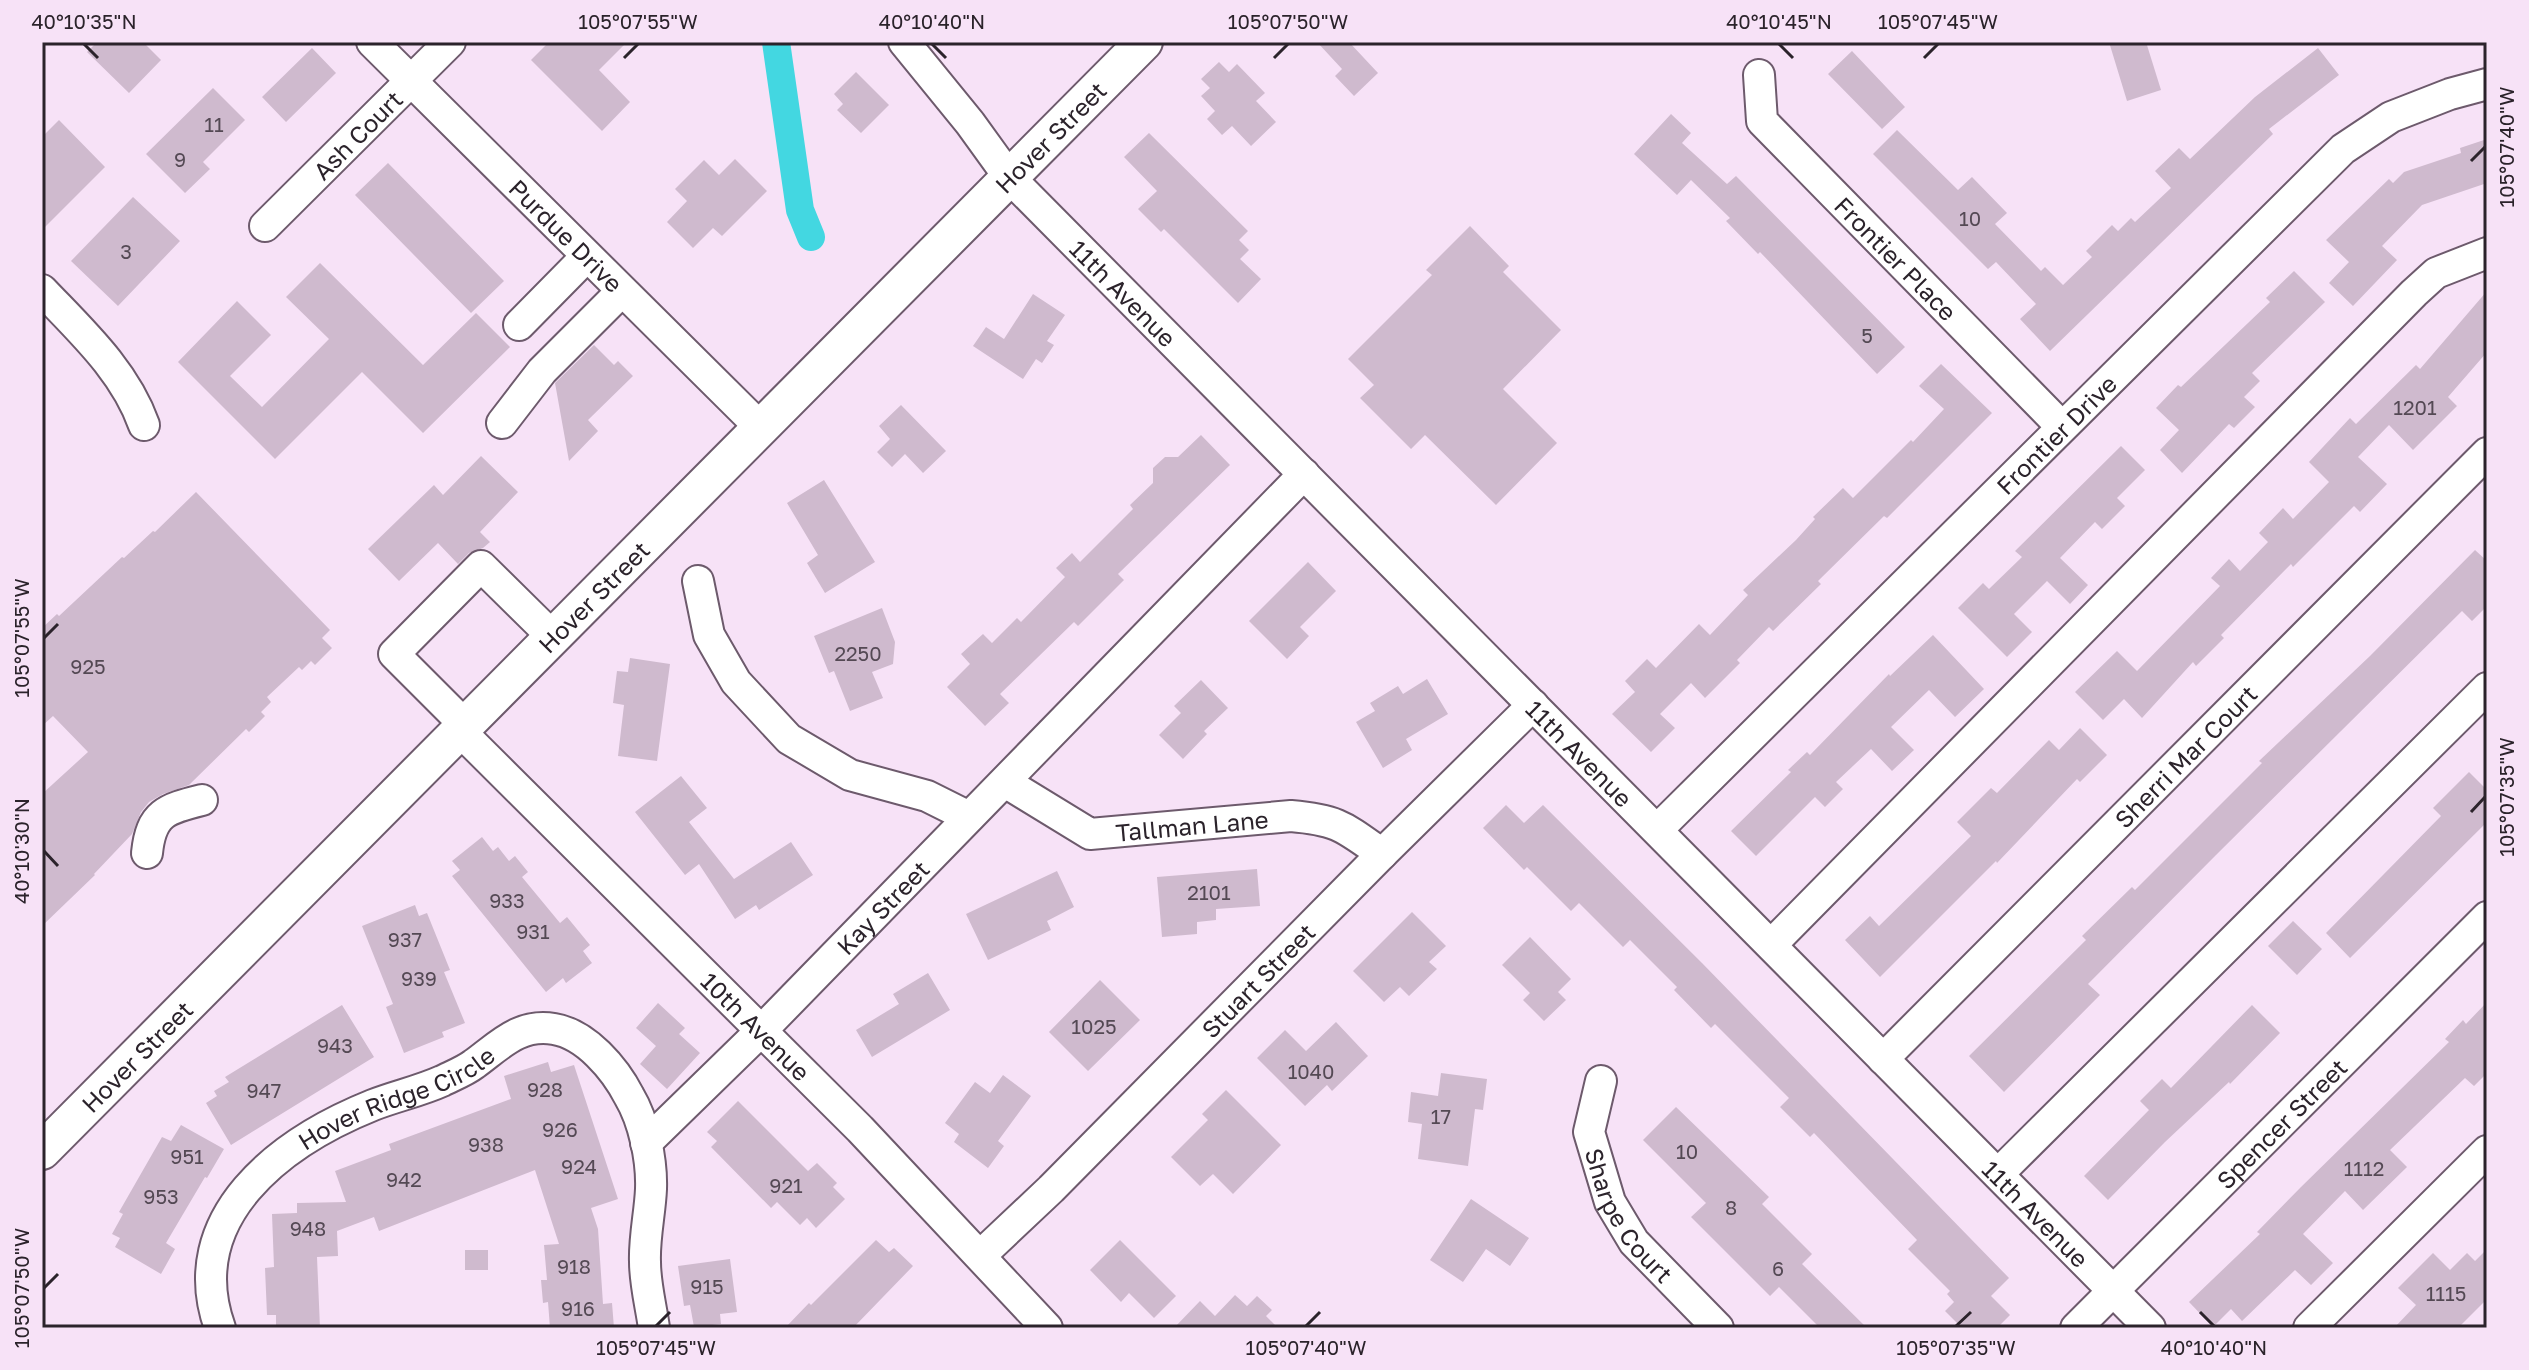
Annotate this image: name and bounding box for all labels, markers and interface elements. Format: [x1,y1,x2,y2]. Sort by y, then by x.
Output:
text: 40°10'35"N [31,9,137,33]
text: 105°07'55"W [578,9,698,33]
text: 40°10'40"N [879,9,985,33]
text: 105°07'50"W [1228,9,1348,33]
text: 40°10'45"N [1726,9,1832,33]
text: 105°07'45"W [1878,9,1998,33]
street label: Hover Street [988,75,1112,198]
street label: Ash Court [306,84,408,185]
text: 105°07'40"W [2494,87,2518,207]
house number: 11 [204,112,224,136]
house number: 9 [174,147,186,171]
street label: Purdue Drive [504,173,629,297]
street label: Frontier Place [1829,190,1963,326]
house number: 10 [1959,206,1981,230]
street label: 11th Avenue [1065,233,1183,352]
house number: 3 [120,239,132,263]
house number: 5 [1861,323,1873,347]
street label: Frontier Drive [1990,368,2122,500]
house number: 1201 [2393,395,2437,419]
street label: Hover Street [532,534,655,658]
text: 105°07'55"W [9,578,33,698]
house number: 2250 [834,641,882,665]
house number: 925 [70,654,106,678]
street label: Sherri Mar Court [2108,678,2262,833]
street label: 11th Avenue [1521,694,1639,812]
text: 105°07'35"W [2494,737,2518,857]
text: 40°10'30"N [9,798,33,904]
street label: Tallman Lane [1114,804,1270,846]
street label: Kay Street [830,854,934,960]
house number: 2101 [1187,880,1231,904]
house number: 933 [489,888,525,912]
street label: Stuart Street [1195,917,1320,1043]
house number: 931 [516,919,550,943]
house number: 937 [388,927,422,951]
house number: 939 [401,966,437,990]
street label: 10th Avenue [696,966,817,1086]
street label: Hover Street [75,994,198,1118]
house number: 1025 [1071,1014,1117,1038]
house number: 943 [317,1033,353,1057]
street label: Hover Ridge Circle [292,1040,500,1155]
street label: Spencer Street [2210,1052,2352,1194]
house number: 1040 [1288,1059,1334,1083]
house number: 928 [527,1077,563,1101]
house number: 947 [247,1078,281,1102]
house number: 17 [1431,1104,1451,1128]
house number: 926 [542,1117,578,1141]
house number: 938 [468,1132,504,1156]
house number: 10 [1676,1139,1698,1163]
house number: 951 [170,1144,204,1168]
street label: Sharpe Court [1580,1144,1679,1288]
house number: 924 [561,1154,597,1178]
street label: 11th Avenue [1977,1154,2095,1272]
house number: 1112 [2344,1156,2384,1180]
house number: 942 [386,1167,422,1191]
house number: 921 [769,1173,803,1197]
house number: 953 [143,1184,179,1208]
house number: 8 [1725,1195,1737,1219]
house number: 948 [290,1216,326,1240]
text: 105°07'50"W [9,1228,33,1348]
house number: 918 [557,1254,591,1278]
house number: 6 [1772,1256,1784,1280]
house number: 915 [690,1274,724,1298]
house number: 1115 [2426,1281,2466,1305]
house number: 916 [561,1296,595,1320]
text: 105°07'45"W [596,1335,716,1359]
text: 105°07'40"W [1246,1335,1366,1359]
text: 105°07'35"W [1896,1335,2016,1359]
text: 40°10'40"N [2161,1335,2267,1359]

